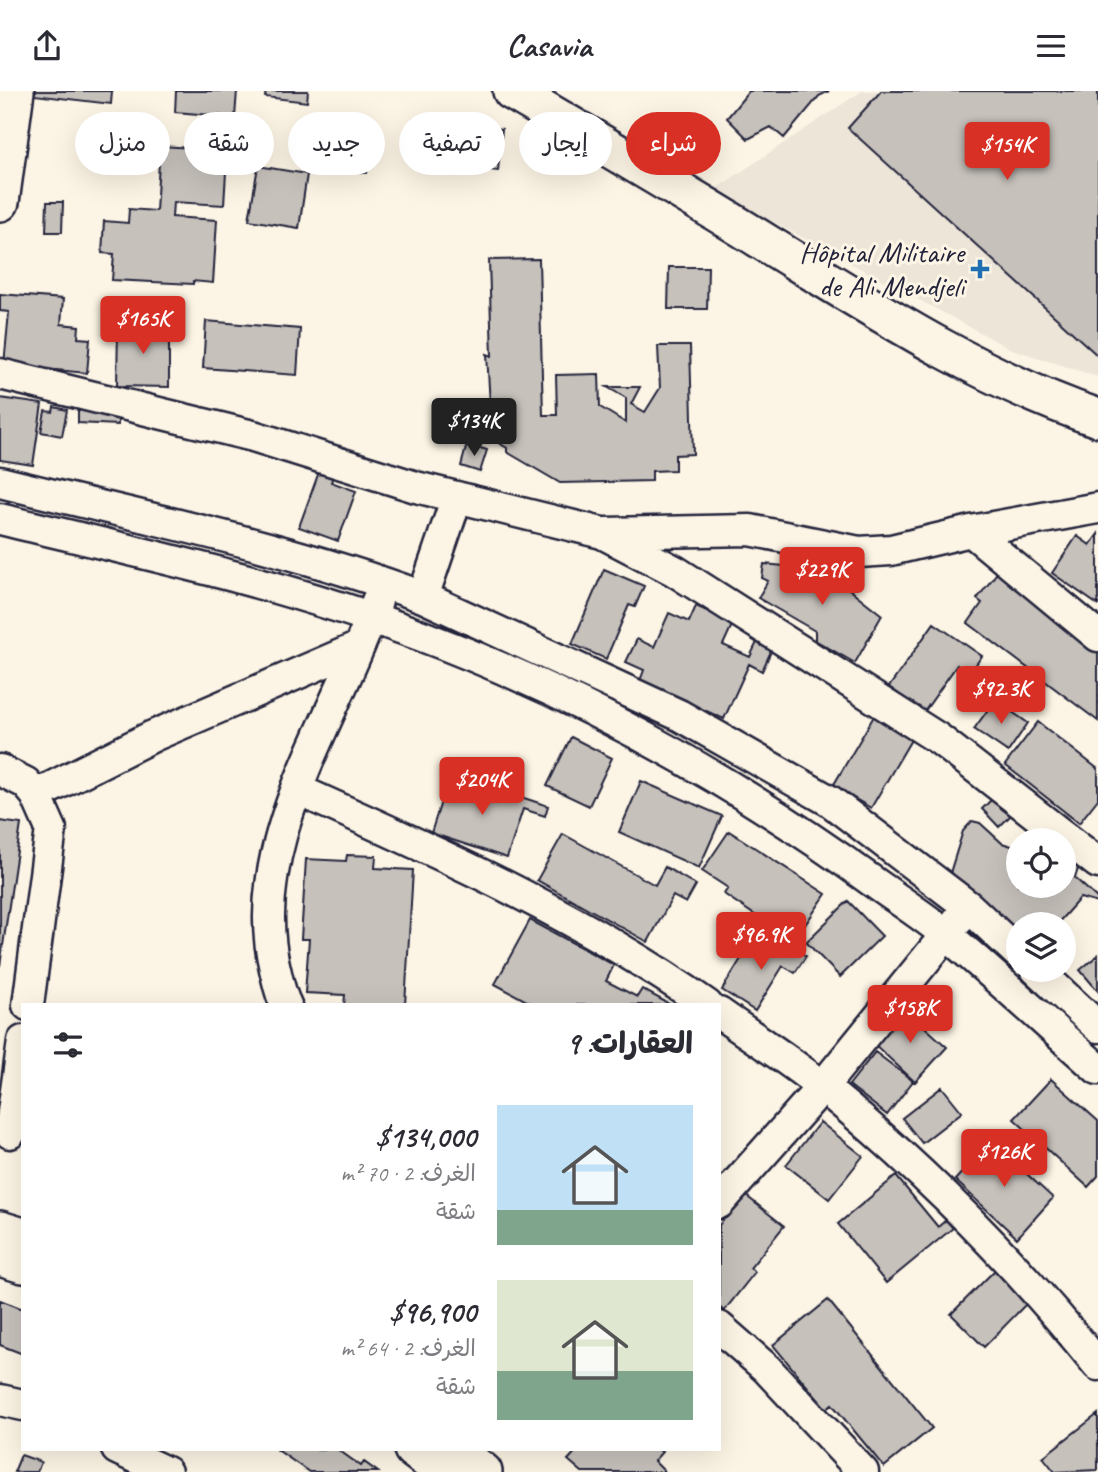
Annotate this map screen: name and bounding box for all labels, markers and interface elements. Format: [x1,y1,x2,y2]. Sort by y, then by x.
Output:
text: Casavia [507,25,592,66]
icon: share [28,27,66,65]
icon: menu [1032,27,1070,65]
chip: منزل [75,112,170,175]
chip: شقة [184,112,274,175]
chip: جديد [288,112,385,175]
chip: تصفية [399,112,505,175]
chip: إيجار [519,112,612,175]
chip: شراء [626,112,721,175]
pin: $154K [958,123,1056,182]
text: $154K [981,130,1033,159]
place label: Hôpital Militaire de Ali Mendjeli [799,233,967,305]
marker: Hôpital Militaire de Ali Mendjeli [970,259,990,279]
pin: $165K [94,296,192,356]
text: $165K [116,304,170,333]
pin: $134K [425,399,523,458]
text: $134K [447,406,501,435]
pin: $229K [773,547,871,607]
text: $229K [796,555,848,584]
pin: $92.3K [944,667,1058,726]
text: $92.3K [972,674,1030,703]
pin: $204K [433,757,531,817]
text: $204K [455,765,509,794]
map controls [1006,828,1076,982]
button: locate [1006,828,1076,898]
button: layers [1006,912,1076,982]
pin: $96.9K [704,913,818,972]
text: $96.9K [732,920,790,949]
pin: $158K [861,985,959,1045]
text: $158K [884,993,936,1022]
text: العقارات: 9 [566,1024,693,1062]
icon: filters [49,1026,87,1064]
text: $134,000 [376,1118,476,1156]
pin: $126K [955,1129,1053,1189]
icon: home [553,1133,637,1217]
text: $126K [977,1137,1031,1166]
text: الغرف: 2 · 70 m² [341,1159,476,1188]
text: شقة [436,1197,476,1226]
text: $96,900 [389,1293,476,1331]
icon: home [553,1308,637,1392]
text: الغرف: 2 · 64 m² [341,1334,476,1363]
text: شقة [436,1372,476,1401]

